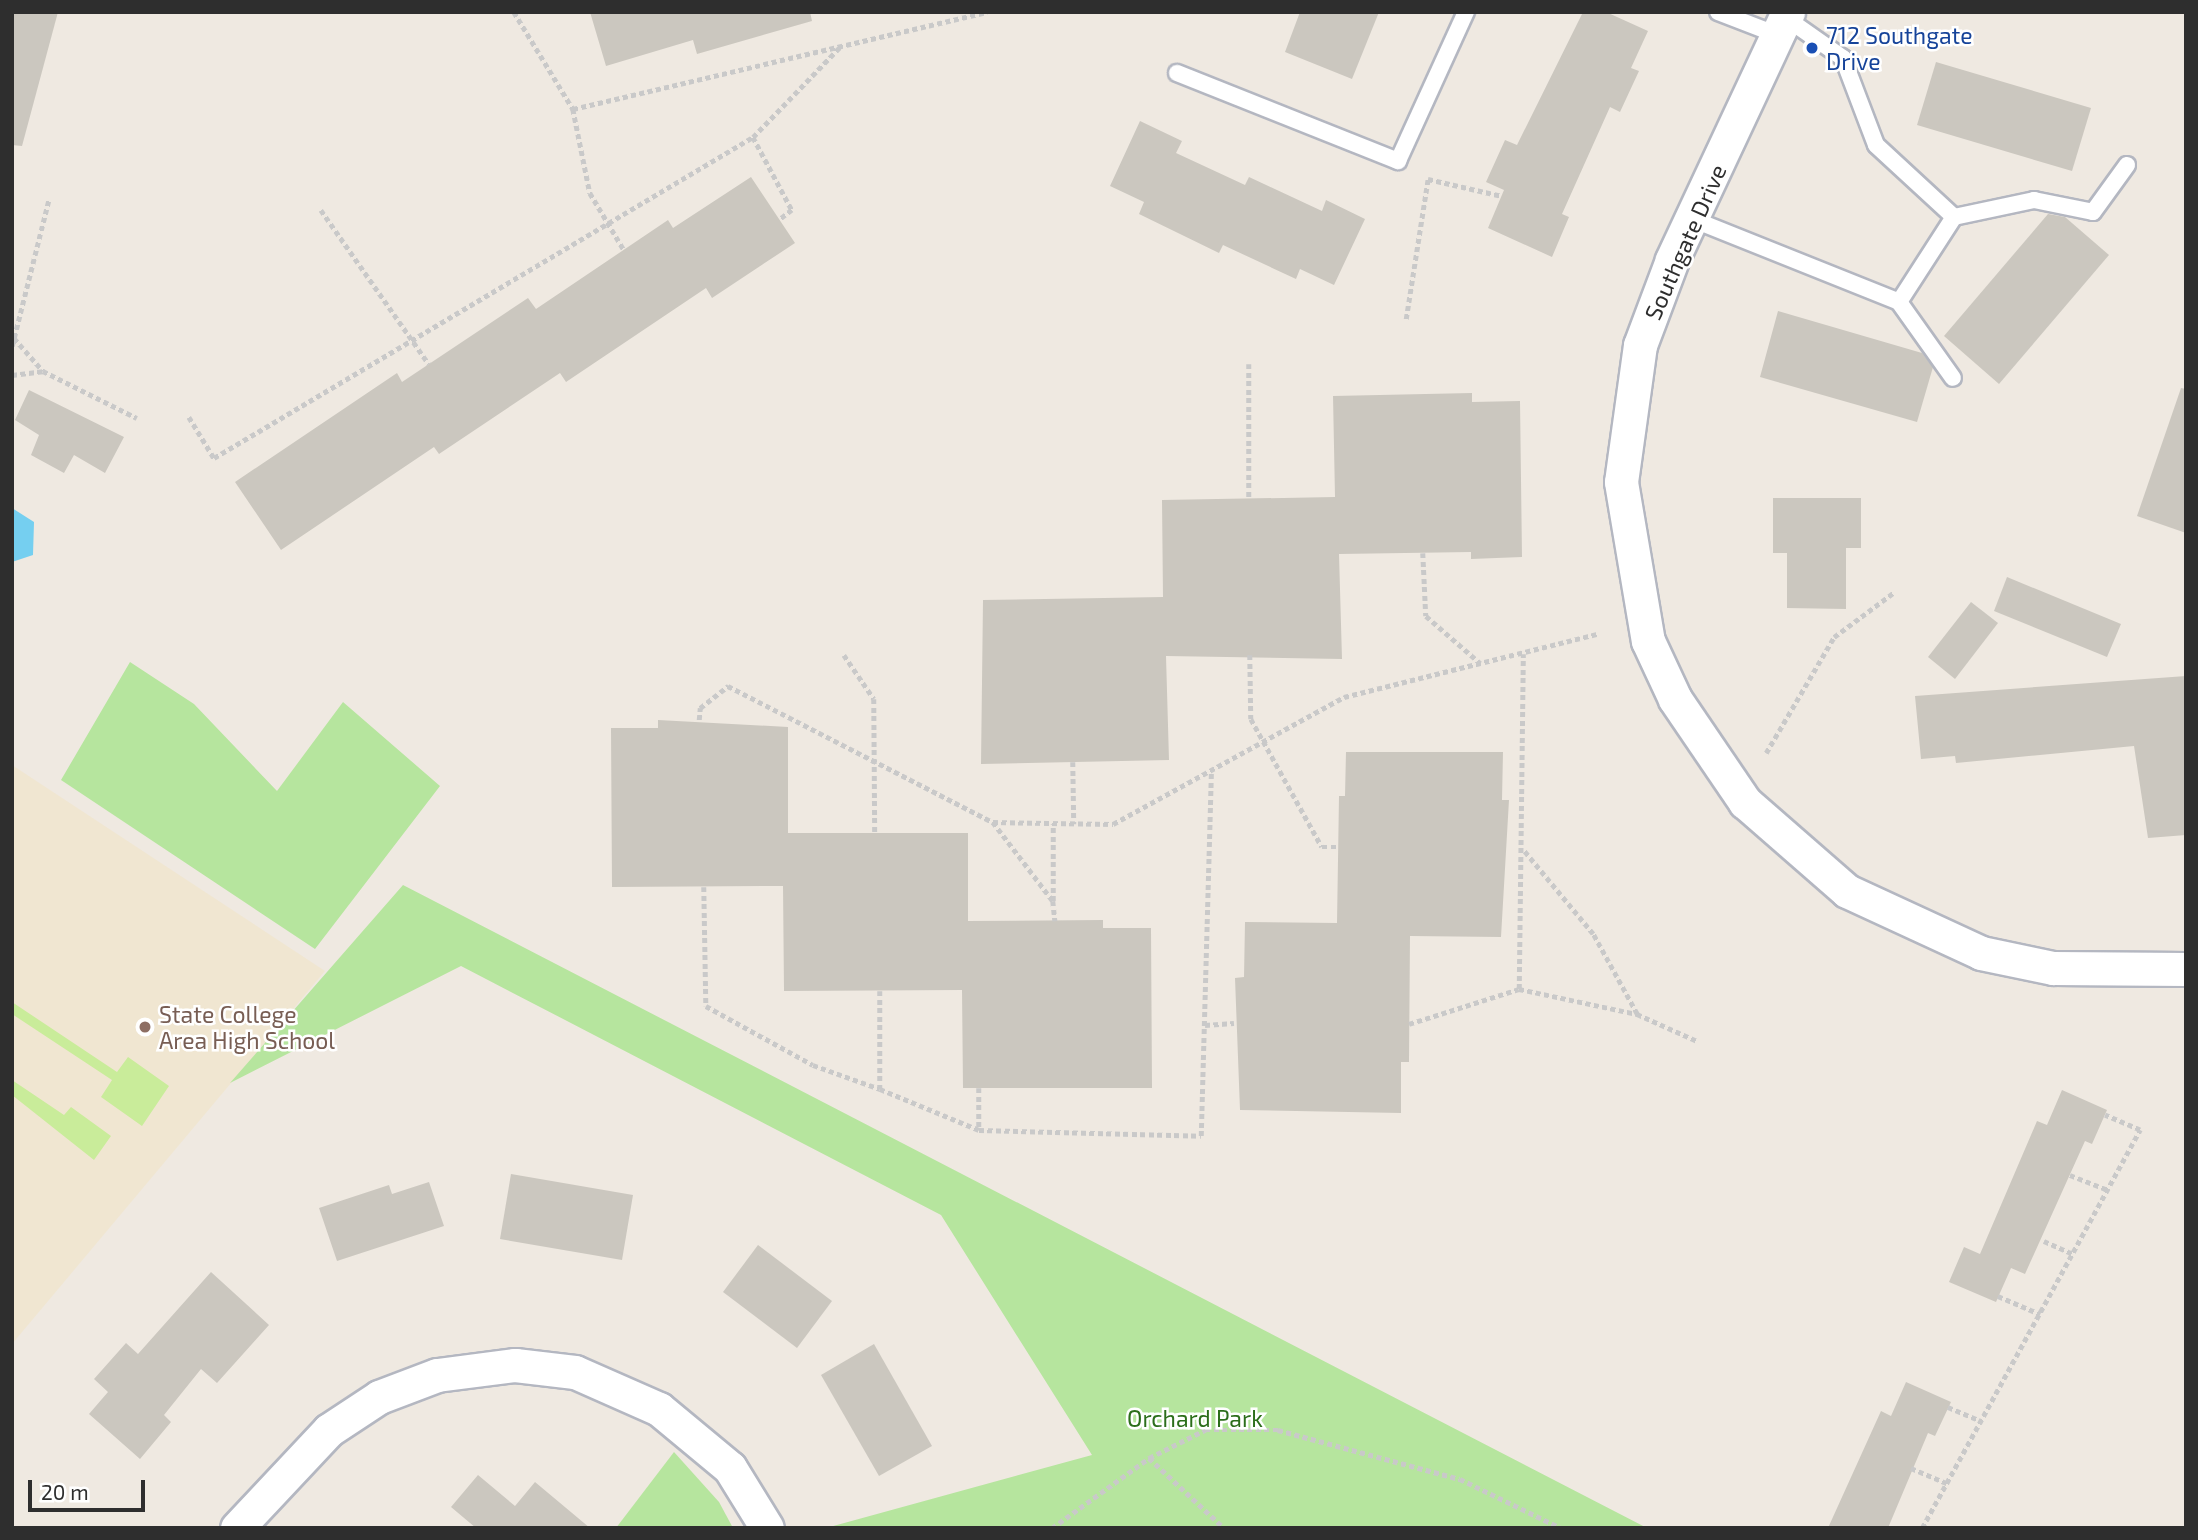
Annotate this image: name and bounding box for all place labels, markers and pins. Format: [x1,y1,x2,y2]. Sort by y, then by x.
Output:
place label: 712 Southgate Drive [1826,21,1973,75]
marker: 712 Southgate Drive [1804,40,1820,56]
place label: State College Area High School [159,1000,335,1054]
marker: State College Area High School [137,1019,153,1035]

